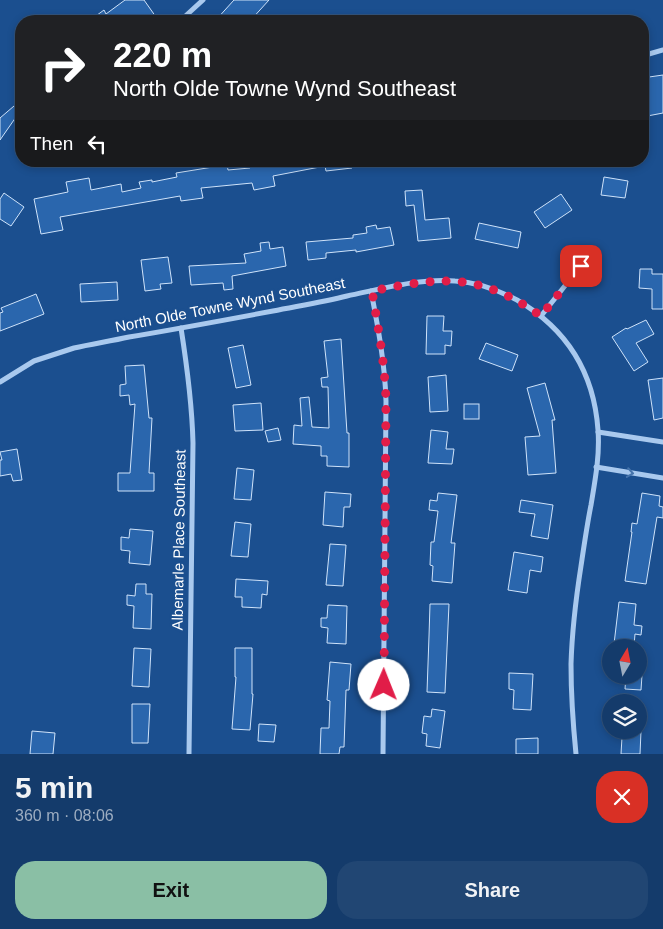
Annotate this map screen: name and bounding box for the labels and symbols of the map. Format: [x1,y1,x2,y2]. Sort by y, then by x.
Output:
pin [560,245,602,287]
street label: North Olde Towne Wynd Southeast [113,274,347,335]
street label: Albemarle Place Southeast [168,449,189,631]
one-way arrow [625,467,634,477]
north arrow [602,639,648,684]
position arrow [357,658,409,710]

